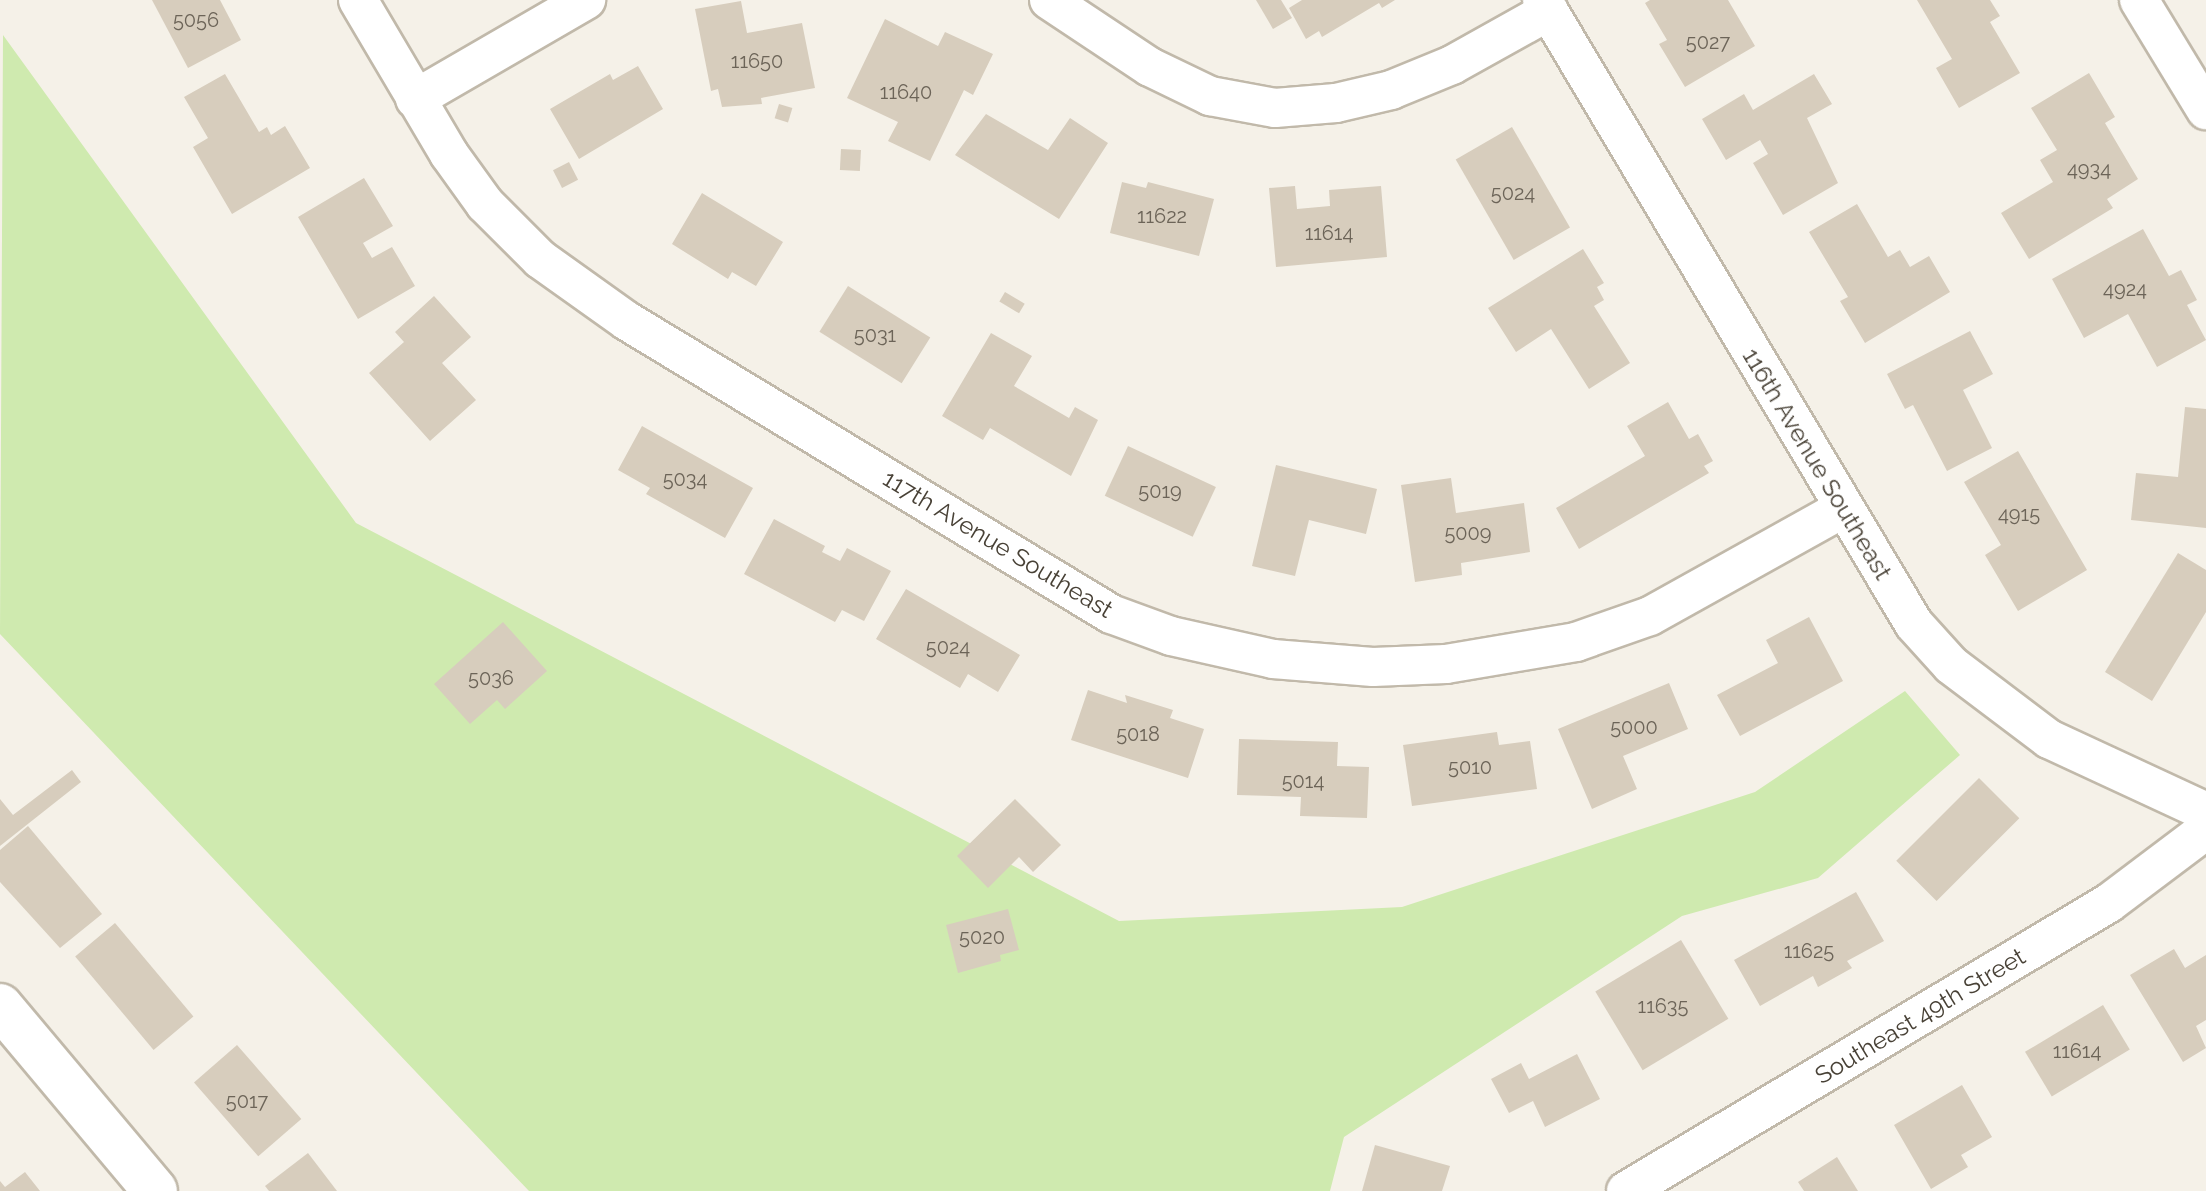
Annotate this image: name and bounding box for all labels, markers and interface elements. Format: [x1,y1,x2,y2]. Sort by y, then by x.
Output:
house number: 5056 [173,8,219,32]
house number: 5027 [1686,30,1730,54]
house number: 11650 [731,49,783,73]
house number: 11640 [880,80,932,104]
house number: 4934 [2067,157,2111,181]
house number: 5024 [1491,181,1535,205]
house number: 11622 [1137,204,1187,228]
house number: 11614 [1305,221,1353,245]
house number: 4924 [2103,277,2147,301]
house number: 5031 [854,323,896,347]
street label: 116th Avenue Southeast [1736,343,1898,585]
street label: 117th Avenue Southeast [878,464,1118,624]
house number: 5034 [663,467,707,491]
house number: 5019 [1138,479,1182,503]
house number: 4915 [1998,502,2040,526]
house number: 5009 [1444,521,1492,545]
house number: 5024 [926,635,970,659]
house number: 5036 [468,666,514,690]
house number: 5000 [1610,715,1658,739]
house number: 5018 [1116,722,1160,746]
house number: 5010 [1448,755,1492,779]
house number: 5014 [1282,769,1324,793]
house number: 5020 [959,925,1005,949]
house number: 11625 [1784,939,1834,963]
street label: Southeast 49th Street [1810,942,2030,1090]
house number: 11635 [1638,994,1688,1018]
house number: 11614 [2053,1039,2101,1063]
house number: 5017 [226,1089,268,1113]

